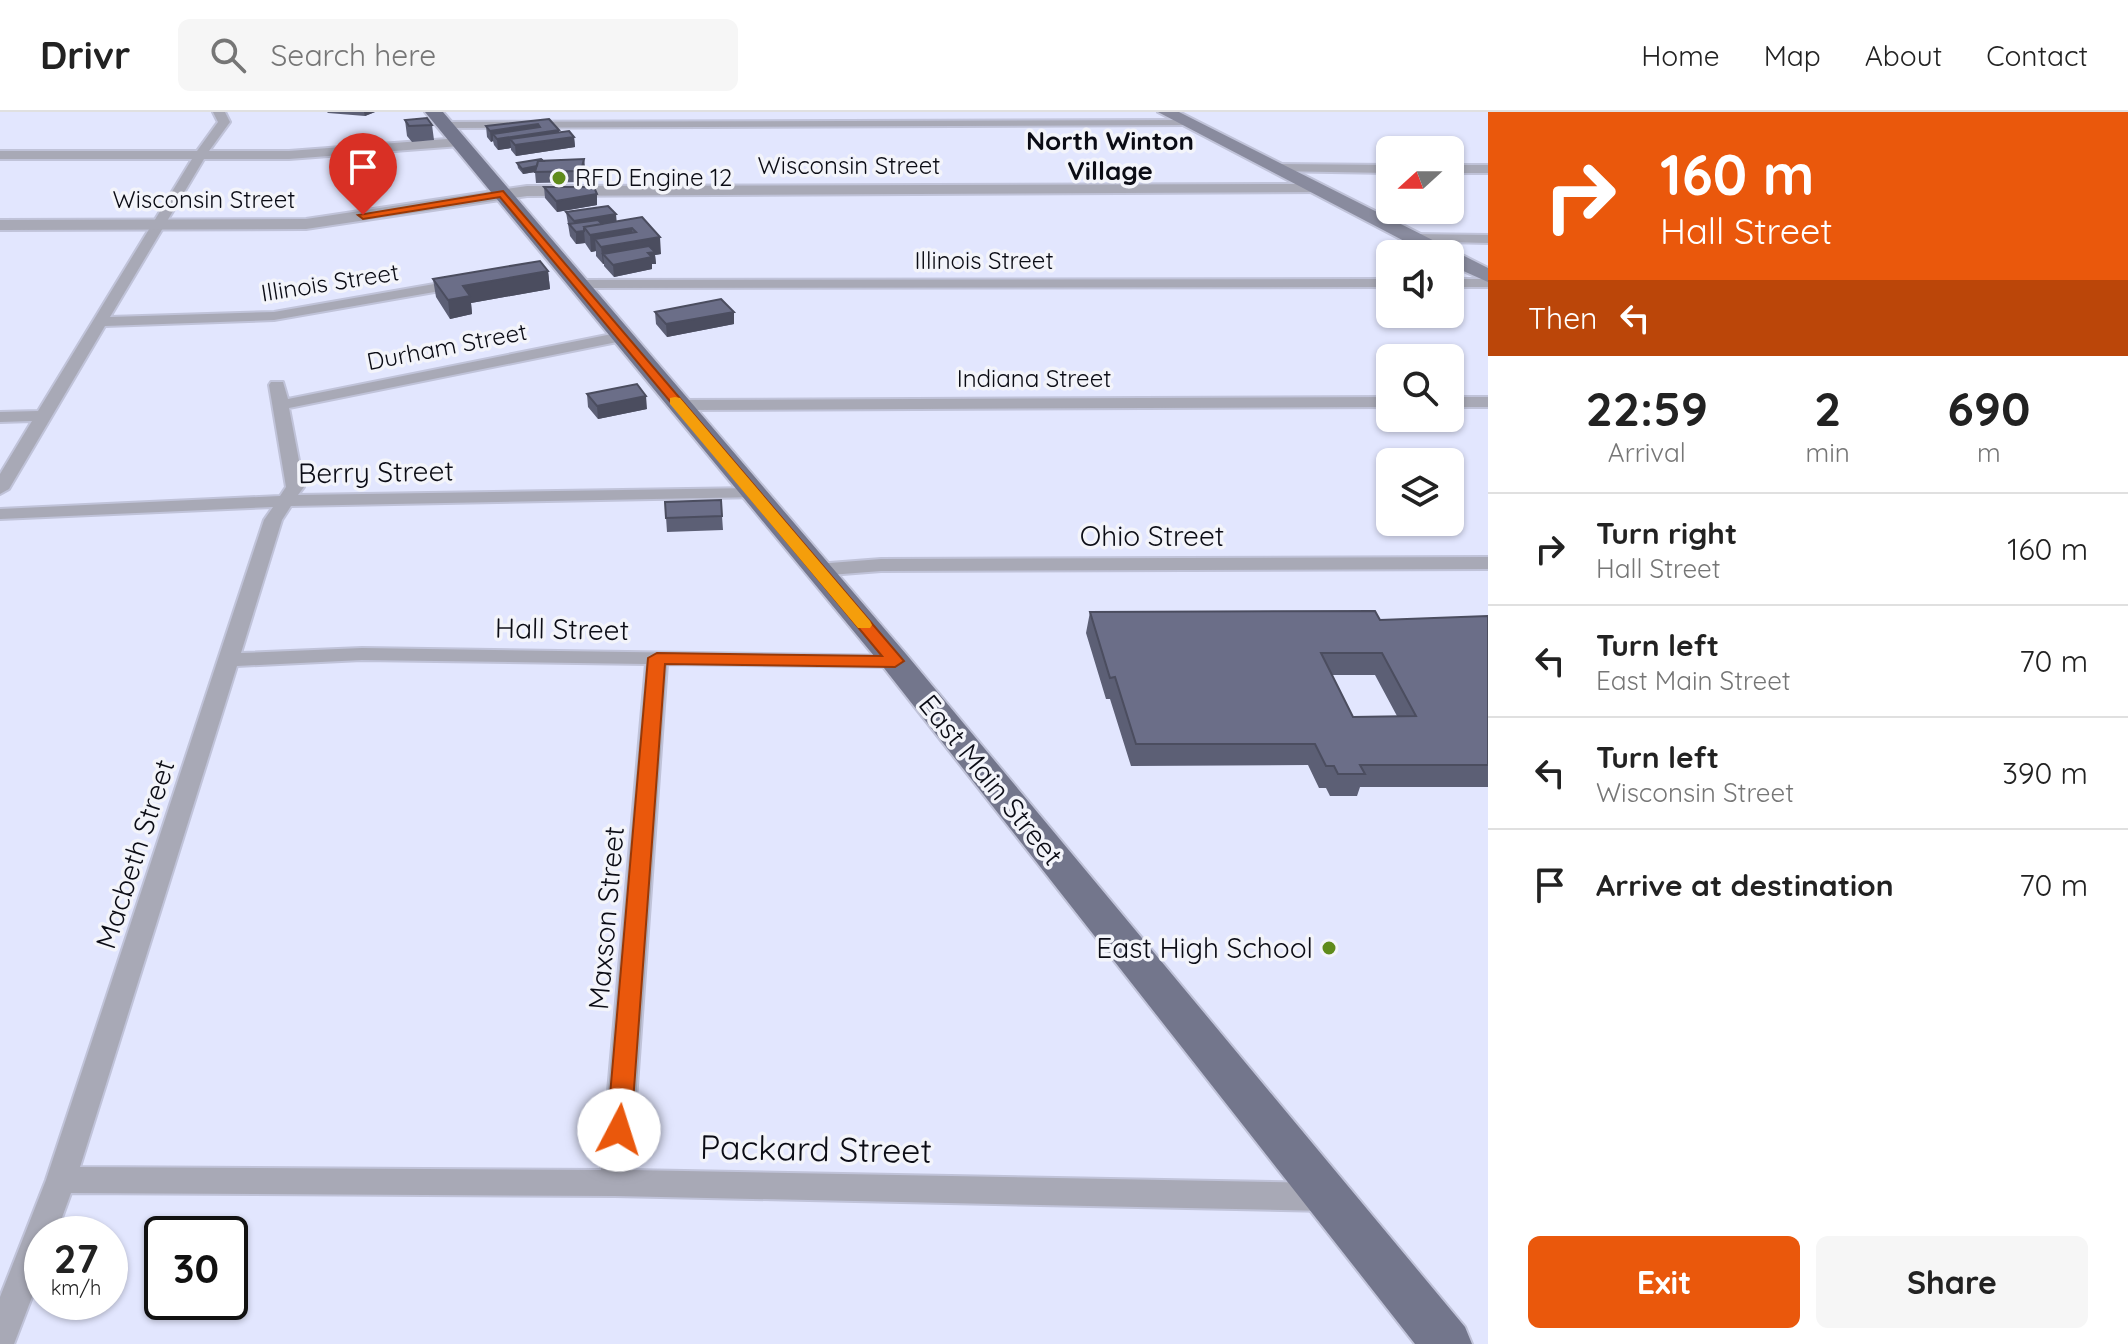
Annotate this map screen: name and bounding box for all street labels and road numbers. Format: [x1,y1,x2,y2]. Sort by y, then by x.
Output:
street label: Wisconsin Street [758,150,940,180]
street label: Wisconsin Street [113,184,295,214]
street label: Illinois Street [914,245,1054,275]
street label: Illinois Street [259,256,401,308]
street label: Durham Street [364,316,529,376]
street label: Indiana Street [957,363,1111,393]
street label: Berry Street [298,453,454,490]
street label: Ohio Street [1080,518,1224,553]
street label: Hall Street [495,610,629,647]
street label: East Main Street [912,687,1071,872]
street label: Macbeth Street [87,755,182,953]
street label: Maxson Street [580,825,631,1011]
street label: Packard Street [700,1125,932,1172]

